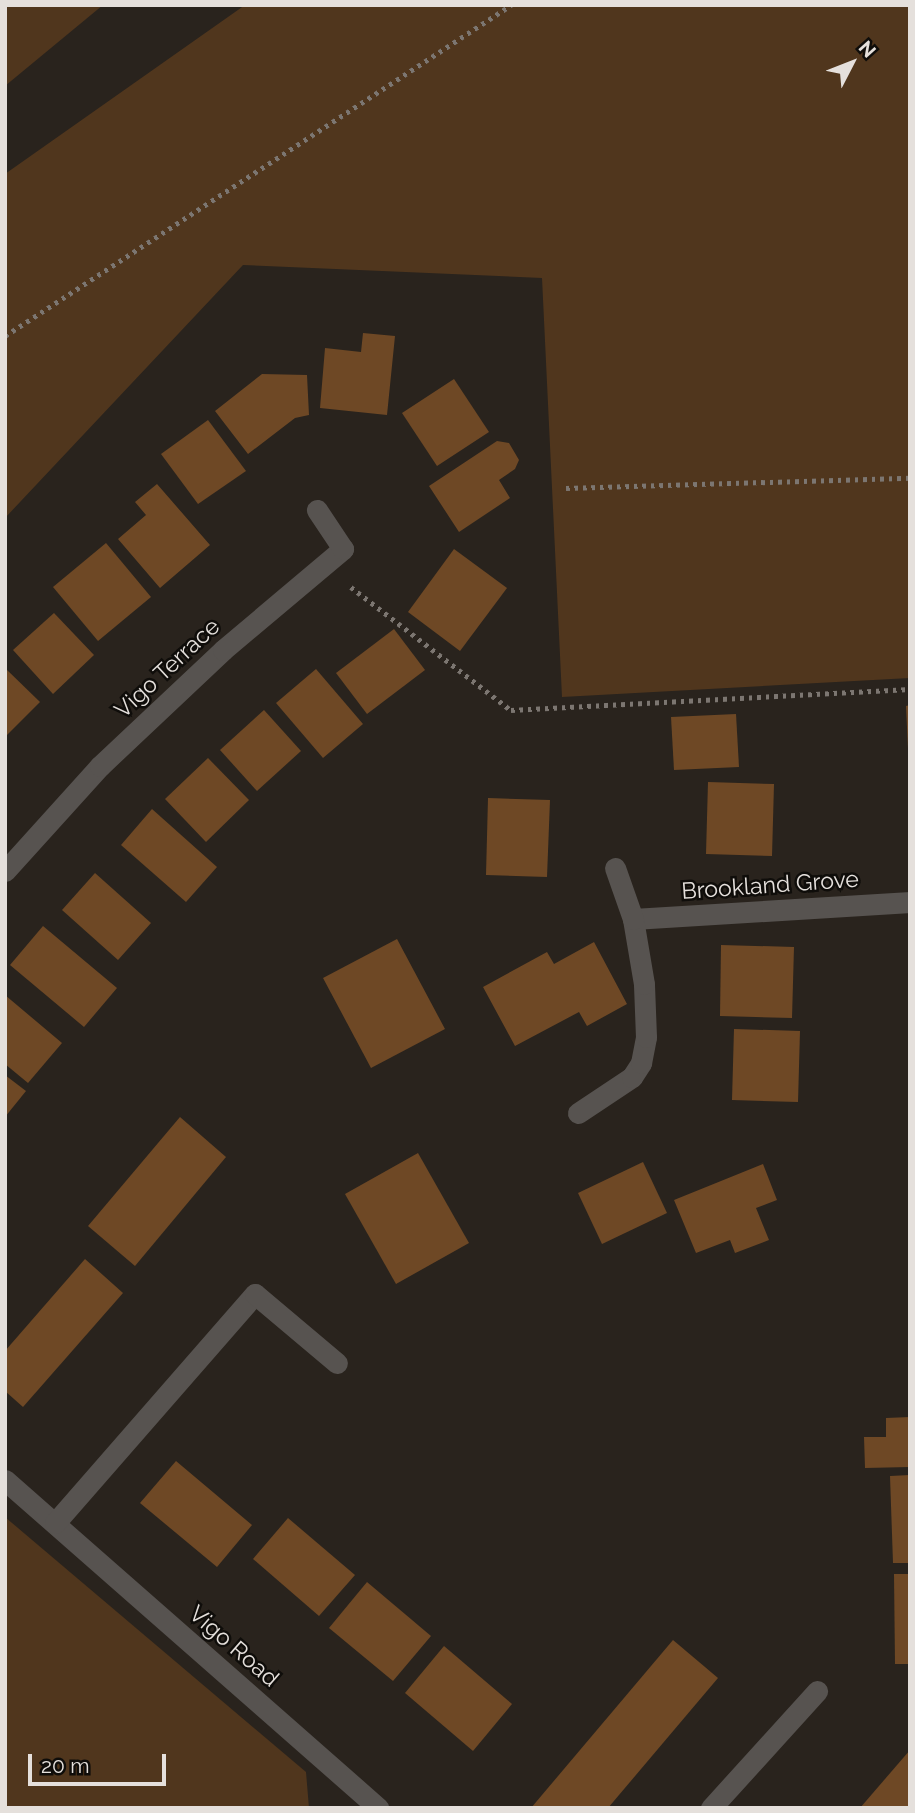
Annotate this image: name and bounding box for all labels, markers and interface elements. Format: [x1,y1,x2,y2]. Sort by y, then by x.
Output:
north arrow [817,28,887,98]
text: N [855,36,881,62]
street label: Vigo Terrace [109,612,225,724]
street label: Brookland Grove [680,865,860,905]
street label: Vigo Road [184,1600,284,1692]
scale bar [32,1740,170,1784]
text: 20 m [41,1753,89,1778]

